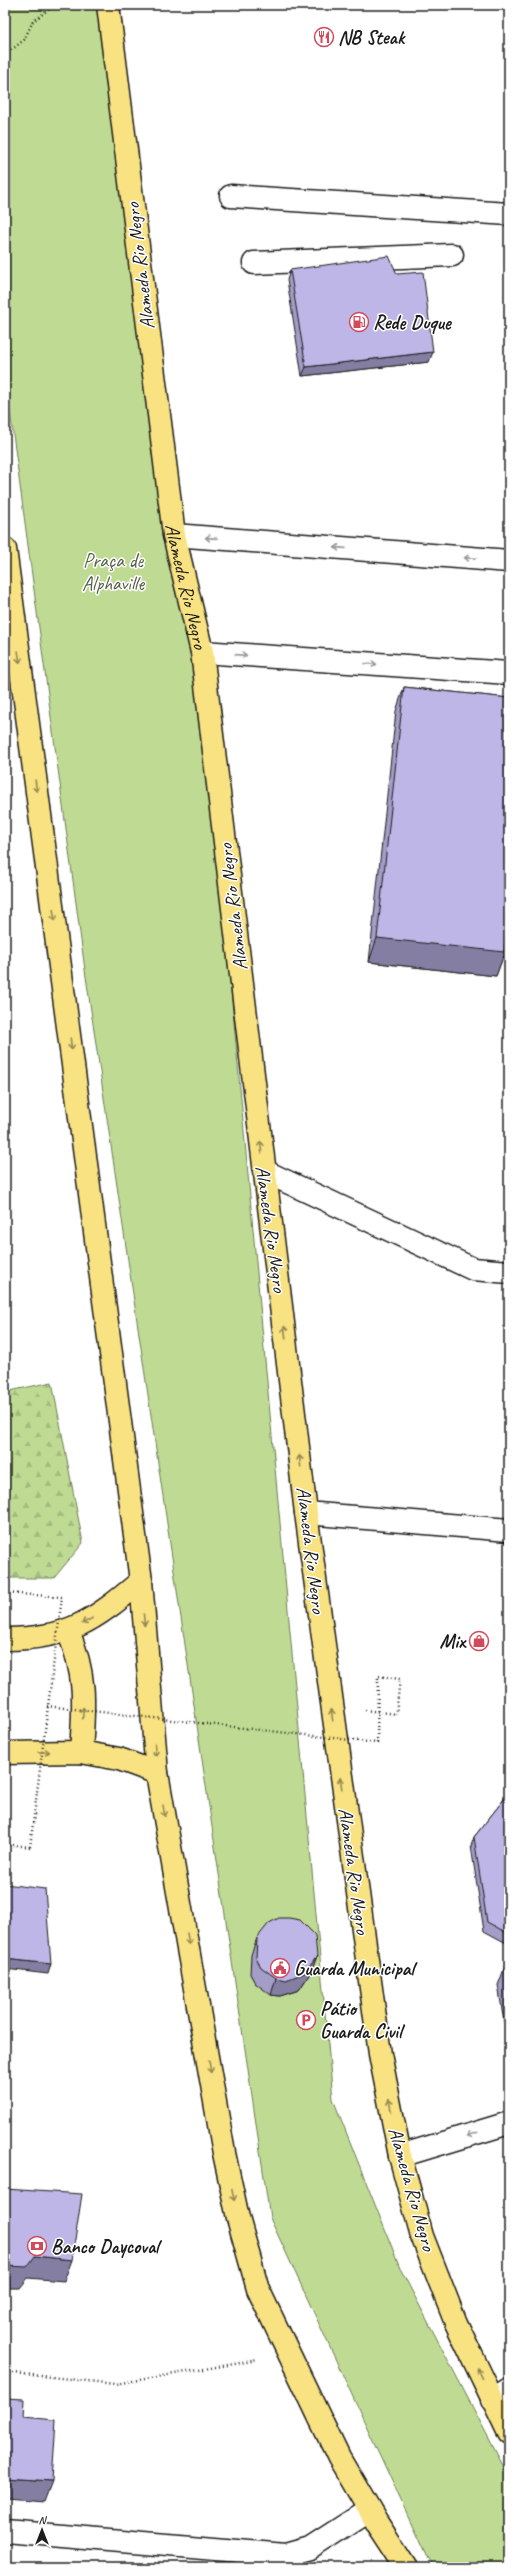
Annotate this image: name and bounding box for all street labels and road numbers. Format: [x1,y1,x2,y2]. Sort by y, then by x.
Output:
street label: Alameda Rio Negro [120,200,160,331]
street label: Alameda Rio Negro [160,523,214,652]
street label: Alameda Rio Negro [213,841,253,972]
street label: Alameda Rio Negro [250,1164,292,1295]
street label: Alameda Rio Negro [291,1485,331,1616]
street label: Alameda Rio Negro [333,1806,375,1937]
street label: Alameda Rio Negro [382,2124,442,2255]

